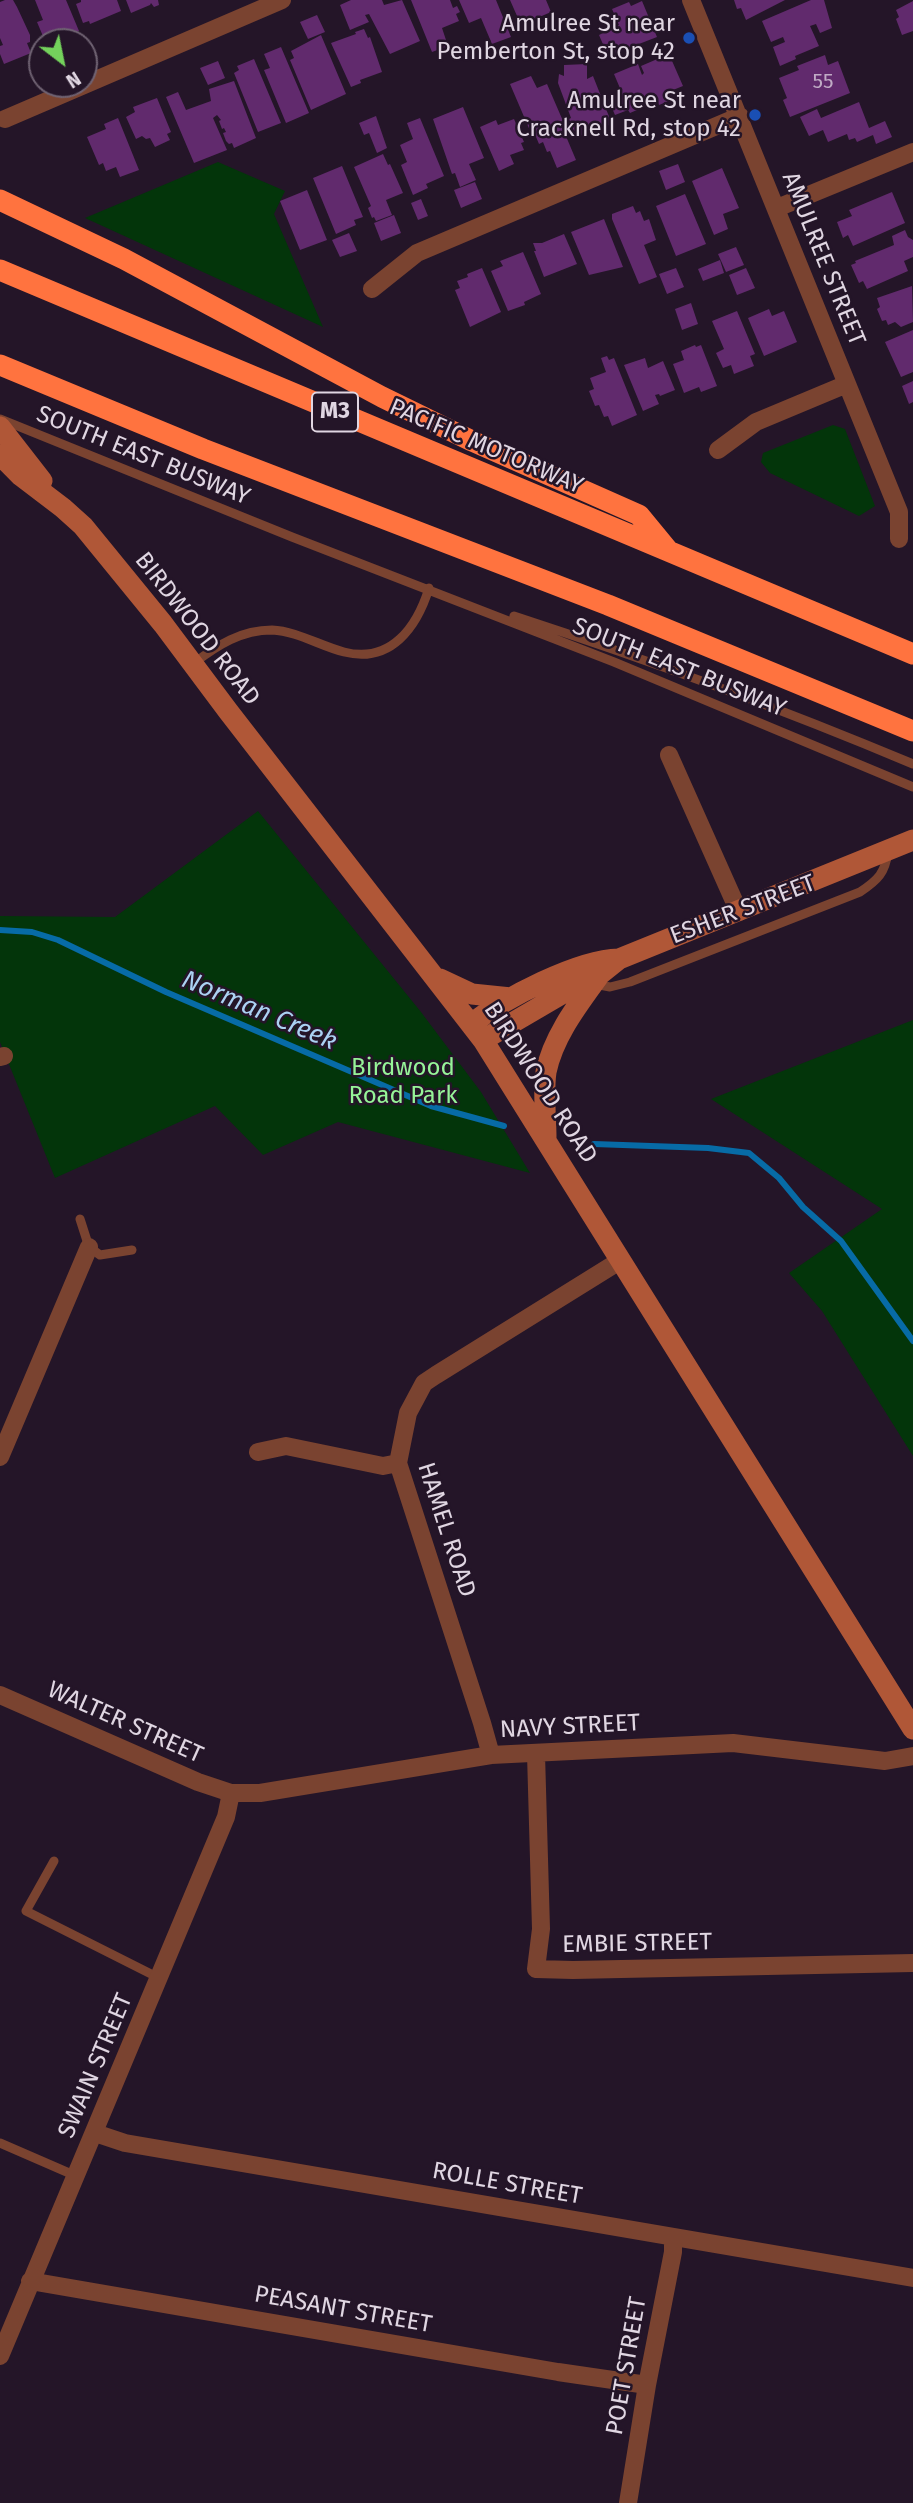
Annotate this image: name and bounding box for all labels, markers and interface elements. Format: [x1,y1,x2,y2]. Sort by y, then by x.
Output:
place label: Amulree St near Pemberton St, stop 42 [437,10,675,66]
north arrow [28,28,98,98]
marker: Amulree St near Pemberton St, stop 42 [681,30,697,46]
text: N [62,66,85,93]
house number: 55 [813,69,833,95]
place label: Amulree St near Cracknell Rd, stop 42 [516,87,741,143]
marker: Amulree St near Cracknell Rd, stop 42 [747,107,763,123]
street label: AMULREE STREET [775,168,871,350]
road number: M3 [312,392,358,432]
street label: PACIFIC MOTORWAY [385,393,587,501]
street label: SOUTH EAST BUSWAY [32,400,254,512]
street label: BIRDWOOD ROAD [128,547,266,711]
street label: SOUTH EAST BUSWAY [568,612,790,724]
street label: ESHER STREET [666,869,820,951]
water label: Norman Creek [177,964,341,1058]
street label: BIRDWOOD ROAD [477,997,603,1169]
park label: Birdwood Road Park [349,1054,457,1110]
street label: HAMEL ROAD [411,1459,481,1601]
street label: WALTER STREET [43,1676,207,1770]
street label: NAVY STREET [499,1709,641,1745]
street label: EMBIE STREET [562,1928,712,1960]
street label: SWAIN STREET [53,1990,139,2142]
street label: ROLLE STREET [430,2157,584,2211]
street label: PEASANT STREET [252,2280,434,2340]
street label: POET STREET [601,2295,653,2437]

